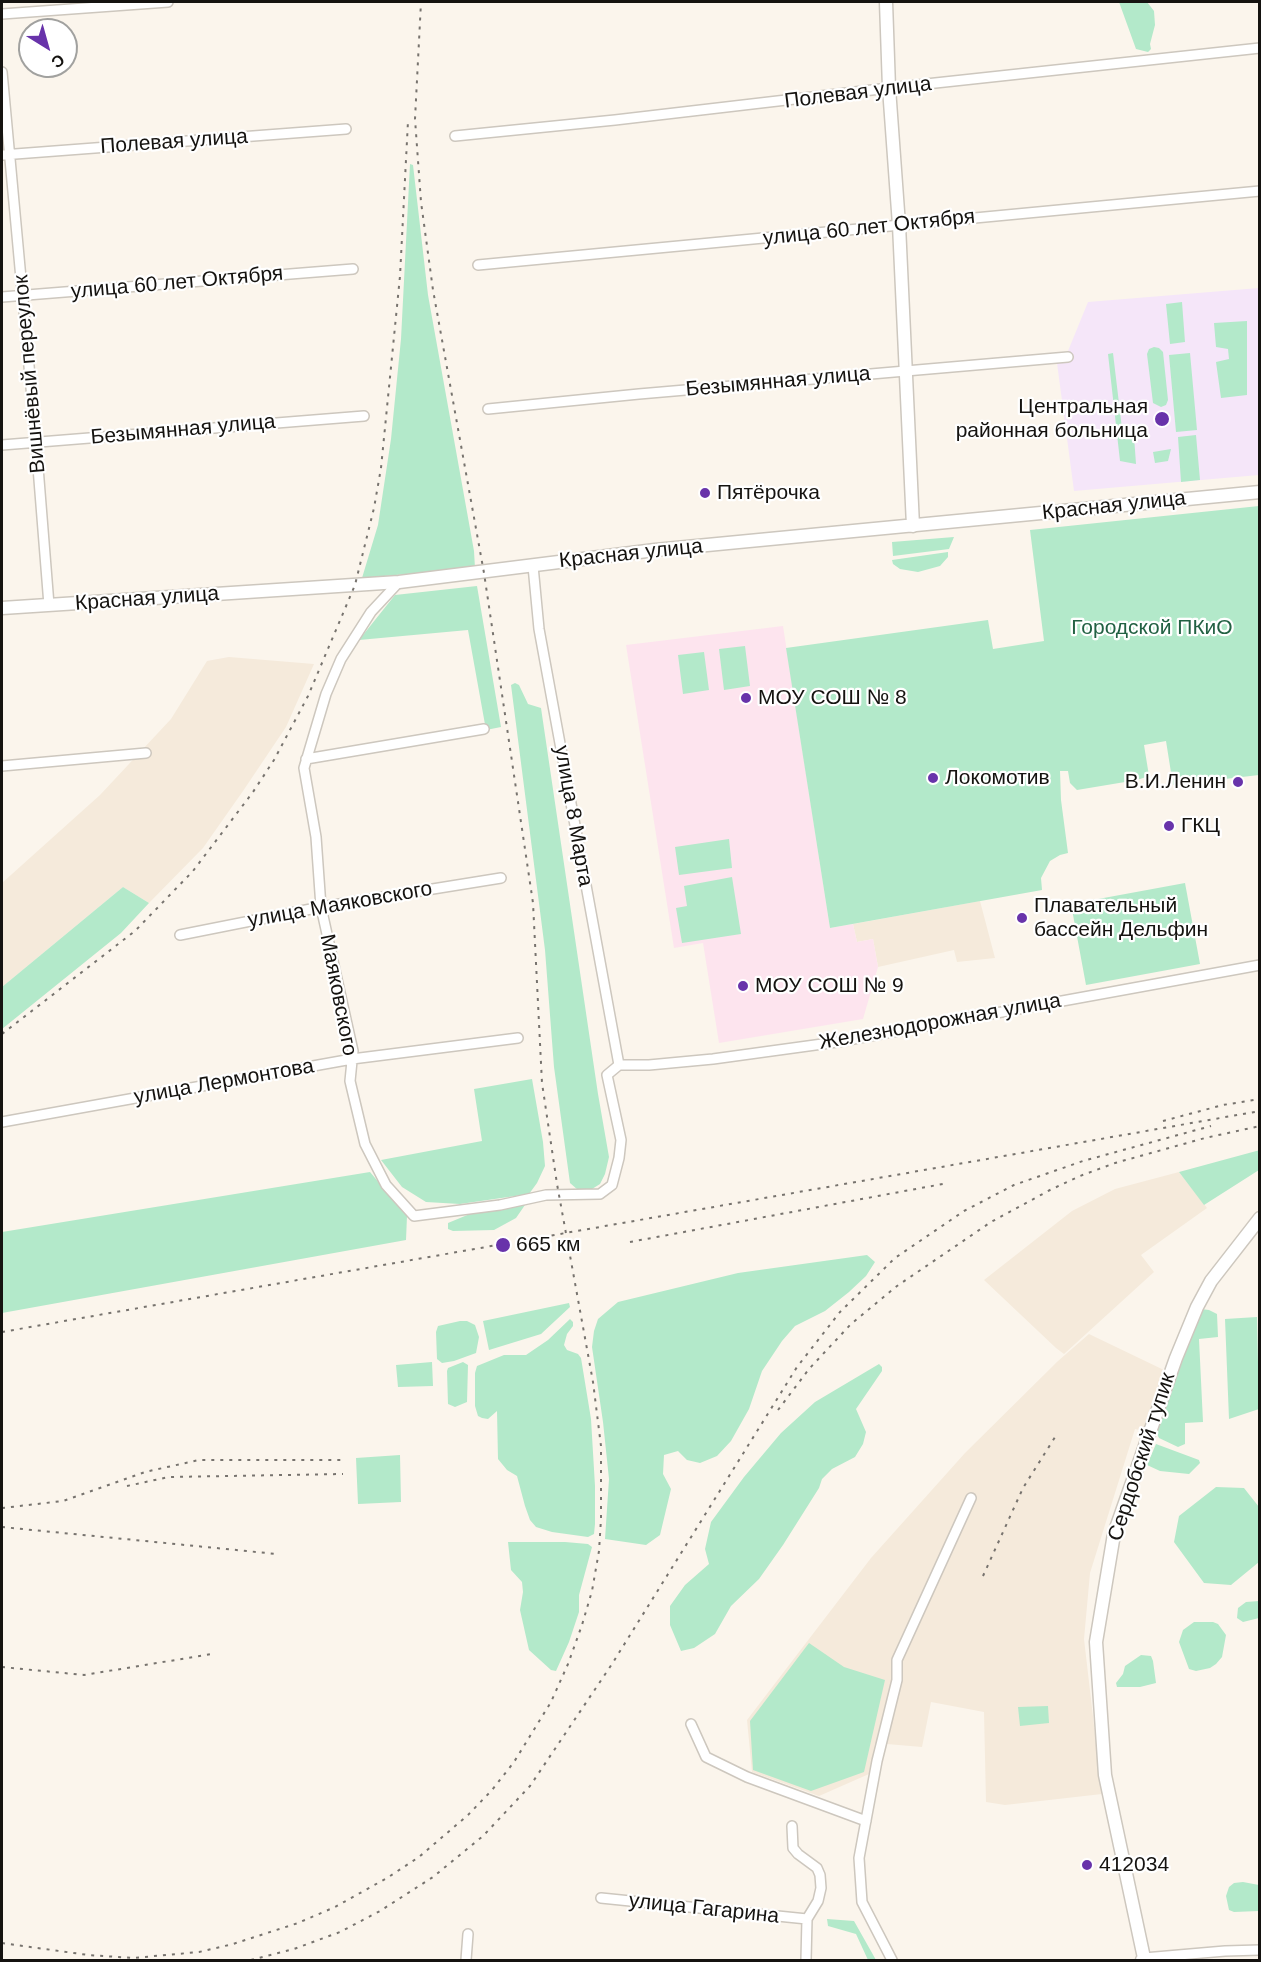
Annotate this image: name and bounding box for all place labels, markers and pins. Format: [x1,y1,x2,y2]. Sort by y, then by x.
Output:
place label: Центральная районная больница [956,394,1148,444]
marker: Центральная районная больница [1153,410,1171,428]
place label: Пятёрочка [717,480,820,506]
marker: Пятёрочка [698,486,712,500]
place label: МОУ СОШ № 8 [758,685,907,711]
marker: МОУ СОШ № 8 [739,691,753,705]
place label: Локомотив [945,765,1050,791]
place label: В.И.Ленин [1125,769,1226,795]
marker: Локомотив [926,771,940,785]
marker: В.И.Ленин [1231,775,1245,789]
place label: ГКЦ [1181,813,1220,839]
marker: ГКЦ [1162,819,1176,833]
place label: Плавательный бассейн Дельфин [1034,893,1208,943]
marker: Плавательный бассейн Дельфин [1015,911,1029,925]
place label: МОУ СОШ № 9 [755,973,904,999]
marker: МОУ СОШ № 9 [736,979,750,993]
place label: 665 км [516,1232,580,1258]
marker: 665 км [494,1236,512,1254]
place label: 412034 [1099,1852,1169,1878]
marker: 412034 [1080,1858,1094,1872]

